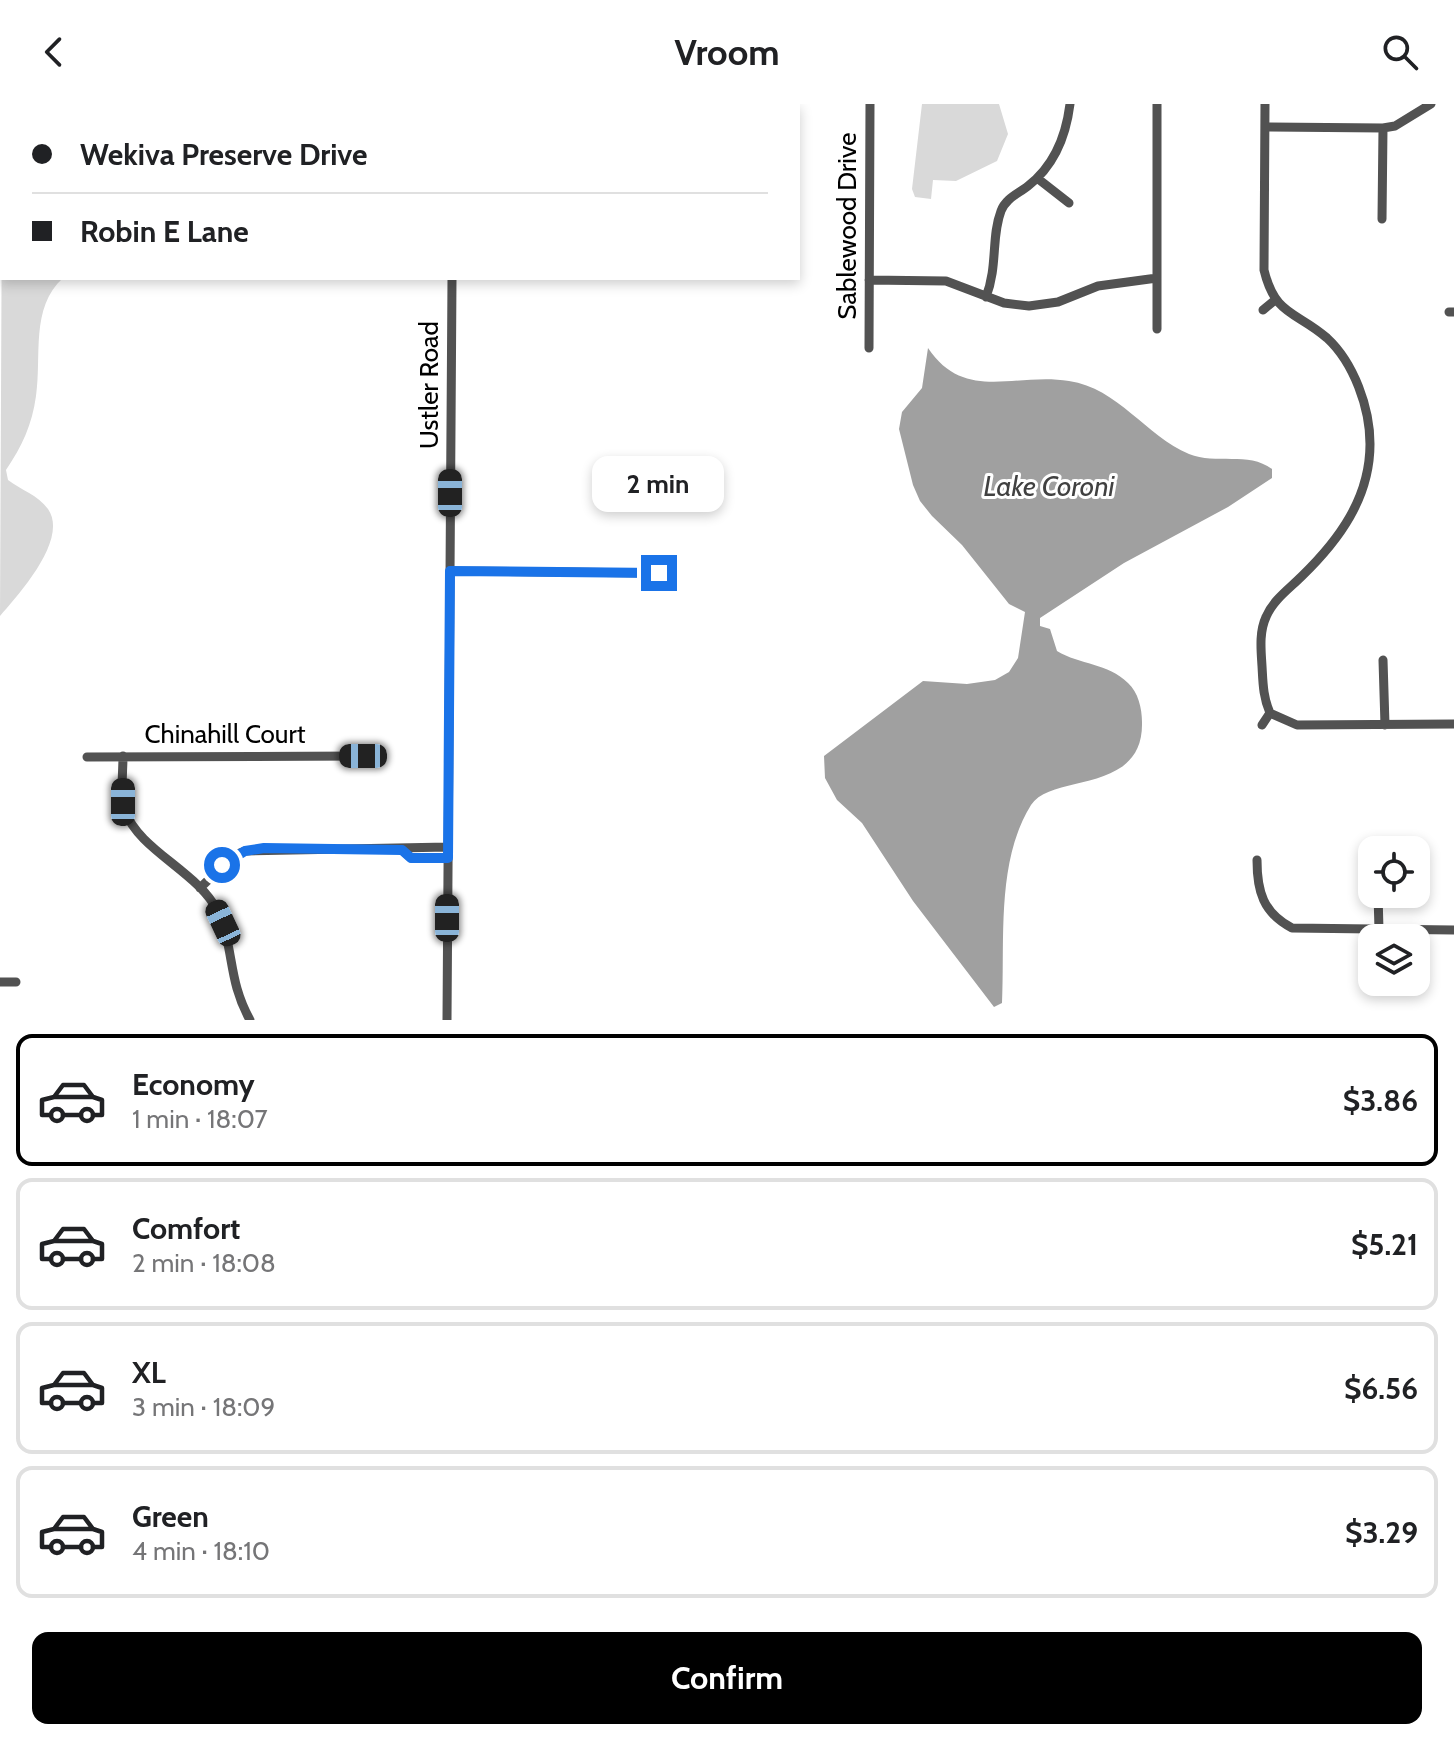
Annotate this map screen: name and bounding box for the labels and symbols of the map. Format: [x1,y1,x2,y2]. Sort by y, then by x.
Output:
street label: Sablewood Drive [831,132,863,320]
street label: Ustler Road [413,321,445,449]
callout: 2 min [593,457,725,513]
car [438,469,462,517]
water label: Lake Coroni [983,469,1116,503]
route end [641,555,677,591]
street label: Chinahill Court [145,718,306,750]
car [339,744,387,768]
car [111,778,135,826]
route start [204,847,240,883]
car [435,894,459,942]
car [202,896,244,950]

